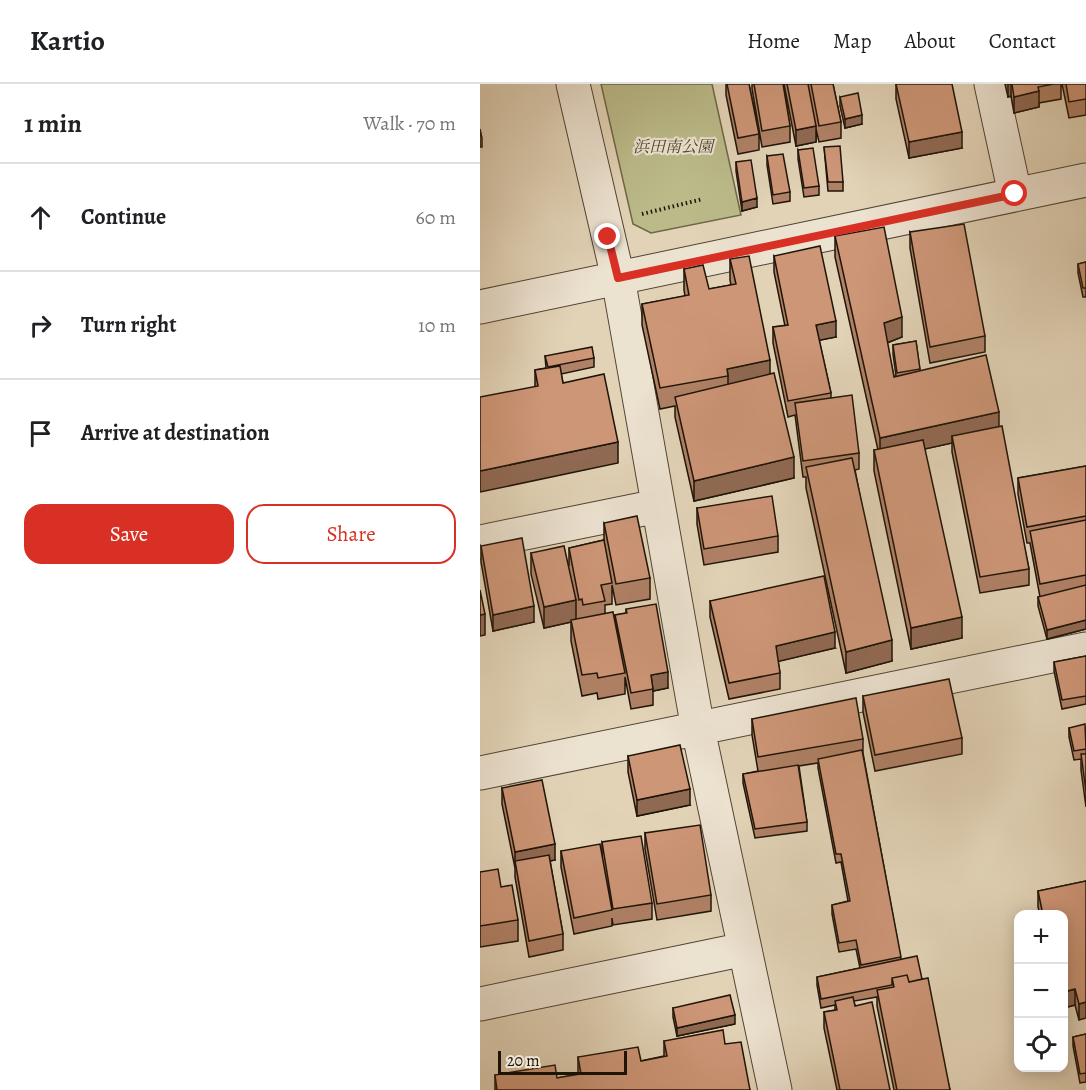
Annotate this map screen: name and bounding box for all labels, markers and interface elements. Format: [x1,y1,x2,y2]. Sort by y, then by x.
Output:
text: Kartio [30,22,105,60]
text: Home [747,27,800,55]
text: Map [833,27,871,55]
text: About [904,27,956,55]
text: Contact [989,27,1056,55]
text: 1 min [24,106,82,141]
text: Walk · 70 m [363,110,456,137]
park label: 浜田南公園 [633,136,716,158]
route start [1001,180,1027,206]
icon: ahead [24,201,57,234]
text: Continue [81,202,166,232]
text: 60 m [416,204,456,231]
route end [594,223,620,249]
icon: right [24,309,57,342]
text: Turn right [81,310,177,340]
text: 10 m [418,312,456,339]
icon: arrive [24,417,57,450]
text: Arrive at destination [81,418,270,448]
button: Save [24,504,234,564]
button: Share [246,504,456,564]
map controls [1014,910,1068,1072]
button: + [1014,910,1068,964]
button: − [1014,964,1068,1018]
button: locate [1014,1018,1068,1072]
scale bar [498,1048,627,1076]
text: 20 m [507,1050,540,1072]

